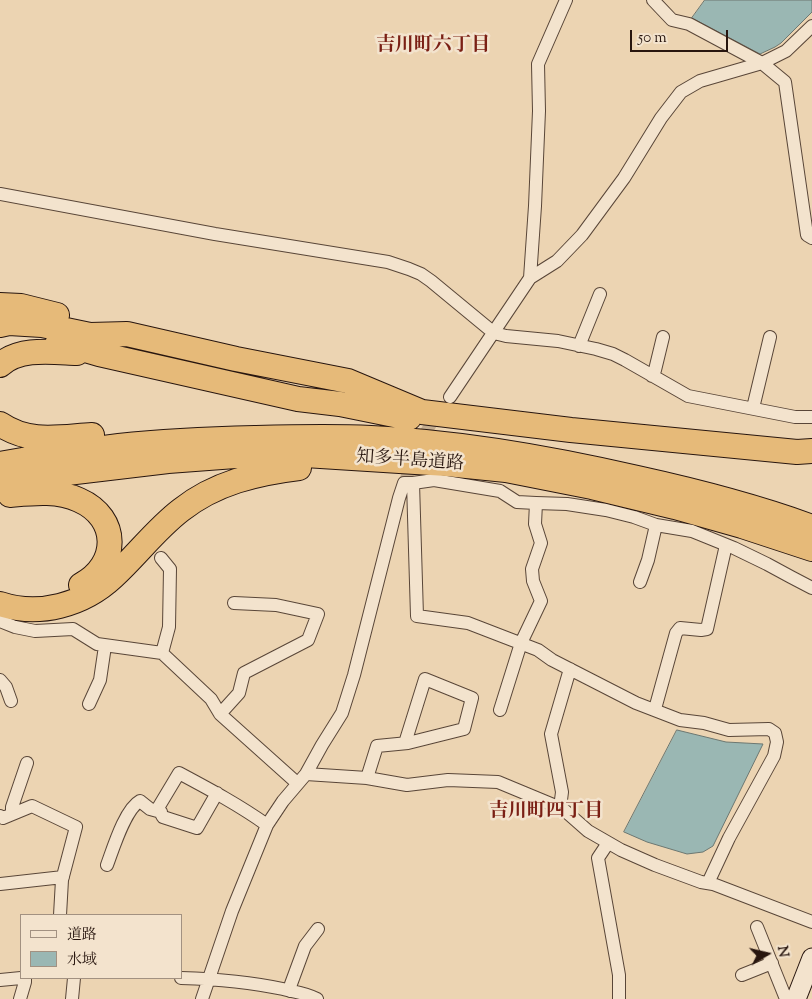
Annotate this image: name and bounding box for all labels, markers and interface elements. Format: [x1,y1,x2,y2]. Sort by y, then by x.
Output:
scale bar [632,20,730,52]
text: 50 m [638,28,667,49]
district label: 吉川町六丁目 [376,36,490,58]
street label: 知多半島道路 [355,447,465,477]
district label: 吉川町四丁目 [489,802,603,824]
legend [20,914,182,979]
text: 道路 [67,925,97,946]
north arrow [742,929,792,979]
text: N [771,945,793,959]
text: 水域 [67,950,97,971]

